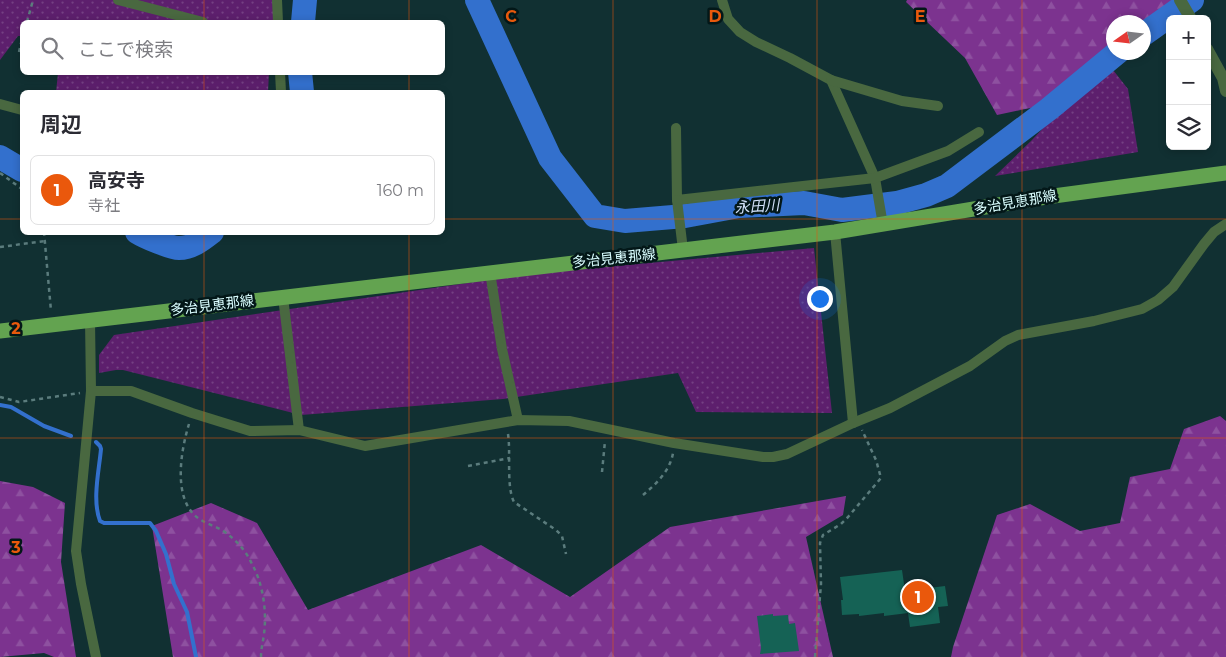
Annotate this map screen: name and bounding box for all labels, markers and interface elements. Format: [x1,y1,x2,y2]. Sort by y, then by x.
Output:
text: C [505,7,517,26]
text: D [708,7,722,26]
text: E [915,7,925,26]
north arrow [1106,15,1151,60]
map controls [1166,15,1211,150]
button: + [1166,15,1211,60]
search box [20,20,445,75]
icon: search [38,34,66,62]
text: ここで検索 [78,38,173,61]
button: − [1166,60,1211,105]
button: layers [1166,105,1211,150]
text: 周辺 [40,112,82,137]
text: 高安寺 [88,169,145,192]
text: 1 [54,181,60,200]
text: 160 m [377,181,424,200]
street label: 多治見恵那線 [972,186,1058,218]
water label: 永田川 [734,195,782,217]
text: 寺社 [88,196,120,215]
street label: 多治見恵那線 [571,245,657,271]
your location [807,286,833,312]
street label: 多治見恵那線 [169,291,255,319]
text: 2 [11,319,21,338]
text: 3 [10,538,21,557]
pin: 1 [902,578,934,616]

